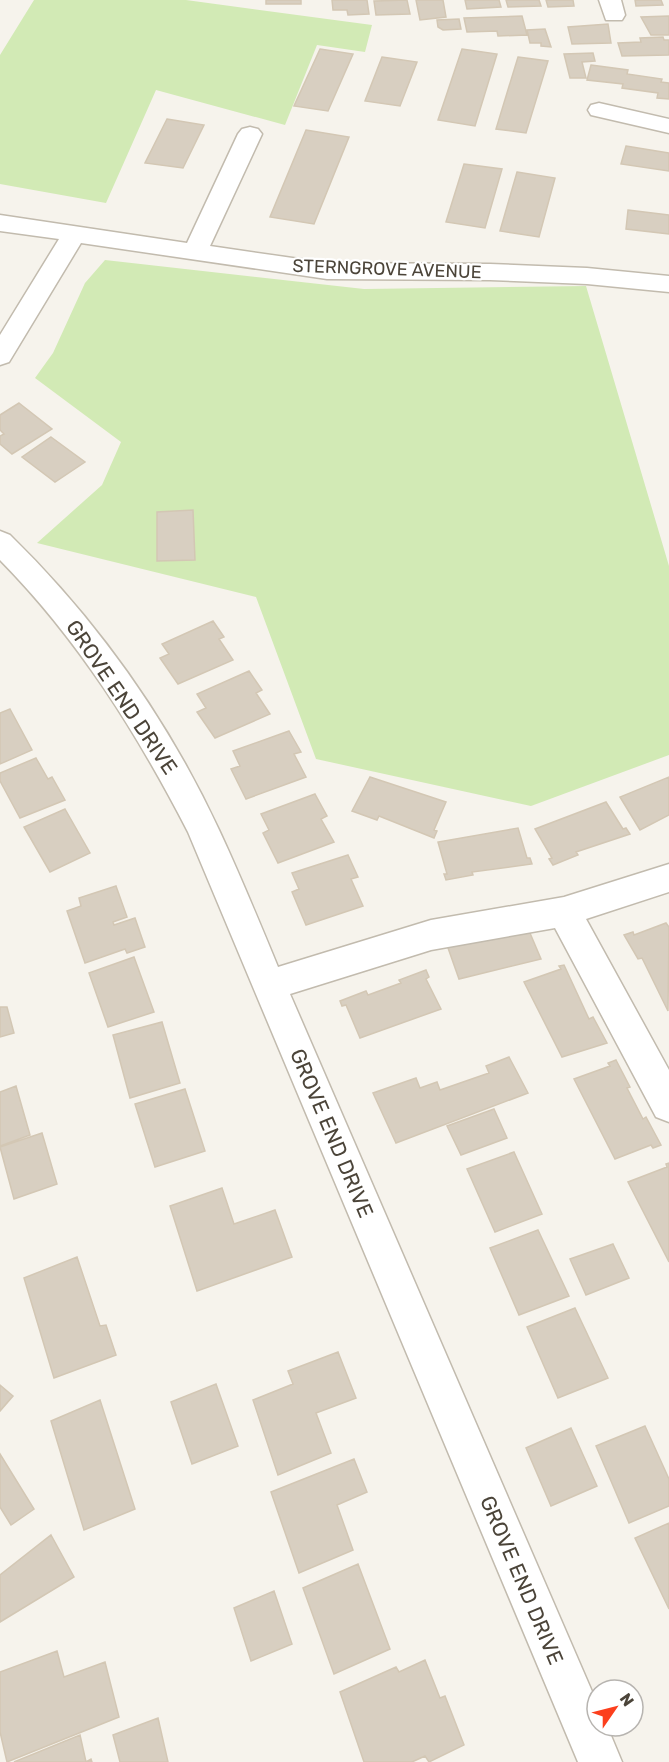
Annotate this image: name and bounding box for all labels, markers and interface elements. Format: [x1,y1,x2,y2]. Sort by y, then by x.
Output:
street label: STERNGROVE AVENUE [292,255,482,283]
street label: GROVE END DRIVE [61,615,183,779]
street label: GROVE END DRIVE [285,1045,379,1221]
street label: GROVE END DRIVE [475,1492,569,1668]
north arrow [585,1678,645,1738]
text: N [616,1690,638,1710]

